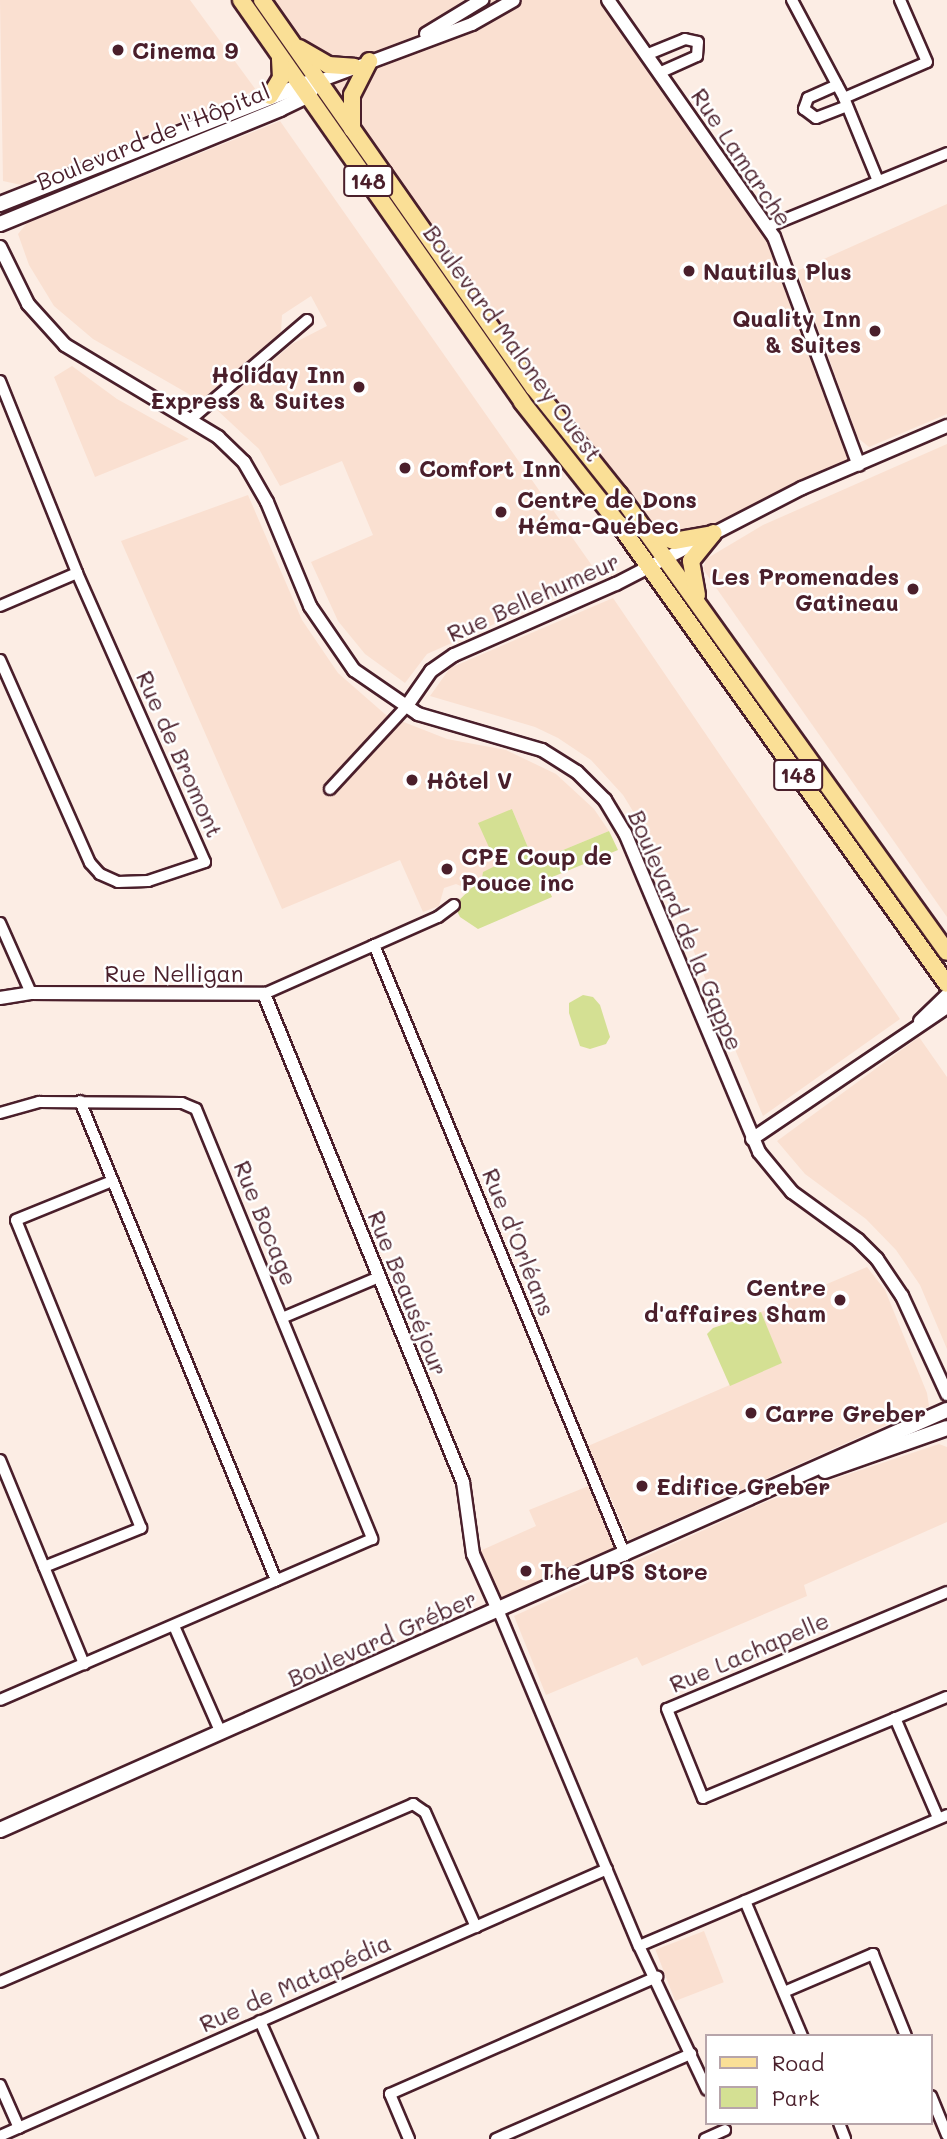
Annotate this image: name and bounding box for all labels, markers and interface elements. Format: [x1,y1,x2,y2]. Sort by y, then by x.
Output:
place label: Cinema 9 [132,36,238,64]
marker: Cinema 9 [110,42,126,58]
street label: Boulevard de l'Hôpital [32,77,274,195]
street label: Rue Lamarche [686,83,798,231]
road number: 148 [342,164,394,198]
street label: Boulevard Maloney Ouest [418,220,608,466]
place label: Nautilus Plus [703,257,852,285]
marker: Nautilus Plus [681,263,697,279]
place label: Quality Inn & Suites [732,304,861,358]
marker: Quality Inn & Suites [867,323,883,339]
place label: Holiday Inn Express & Suites [150,360,345,414]
marker: Holiday Inn Express & Suites [351,379,367,395]
place label: Comfort Inn [419,454,561,482]
marker: Comfort Inn [397,460,413,476]
place label: Centre de Dons Héma-Québec [517,485,697,539]
marker: Centre de Dons Héma-Québec [491,502,511,522]
street label: Rue Bellehumeur [443,547,623,647]
place label: Les Promenades Gatineau [711,562,899,616]
marker: Les Promenades Gatineau [905,581,921,597]
street label: Rue de Bromont [131,666,229,842]
road number: 148 [772,758,824,792]
place label: Hôtel V [426,766,512,794]
marker: Hôtel V [404,772,420,788]
street label: Boulevard de la Gappe [623,806,749,1054]
place label: CPE Coup de Pouce inc [461,842,612,896]
marker: CPE Coup de Pouce inc [439,861,455,877]
street label: Rue Nelligan [104,959,244,987]
street label: Rue Bocage [228,1157,304,1289]
street label: Rue d'Orléans [477,1164,561,1320]
street label: Rue Beauséjour [362,1207,454,1379]
place label: Centre d'affaires Sham [644,1273,826,1327]
marker: Centre d'affaires Sham [832,1292,848,1308]
place label: Carre Greber [765,1399,926,1427]
marker: Carre Greber [743,1405,759,1421]
place label: Edifice Greber [656,1472,830,1500]
marker: Edifice Greber [634,1478,650,1494]
place label: The UPS Store [540,1557,708,1585]
marker: The UPS Store [518,1563,534,1579]
street label: Boulevard Gréber [283,1584,481,1692]
street label: Rue Lachapelle [665,1606,833,1698]
street label: Rue de Matapédia [195,1928,395,2038]
legend [706,2034,933,2125]
text: Road [772,2049,824,2076]
text: Park [772,2084,820,2111]

